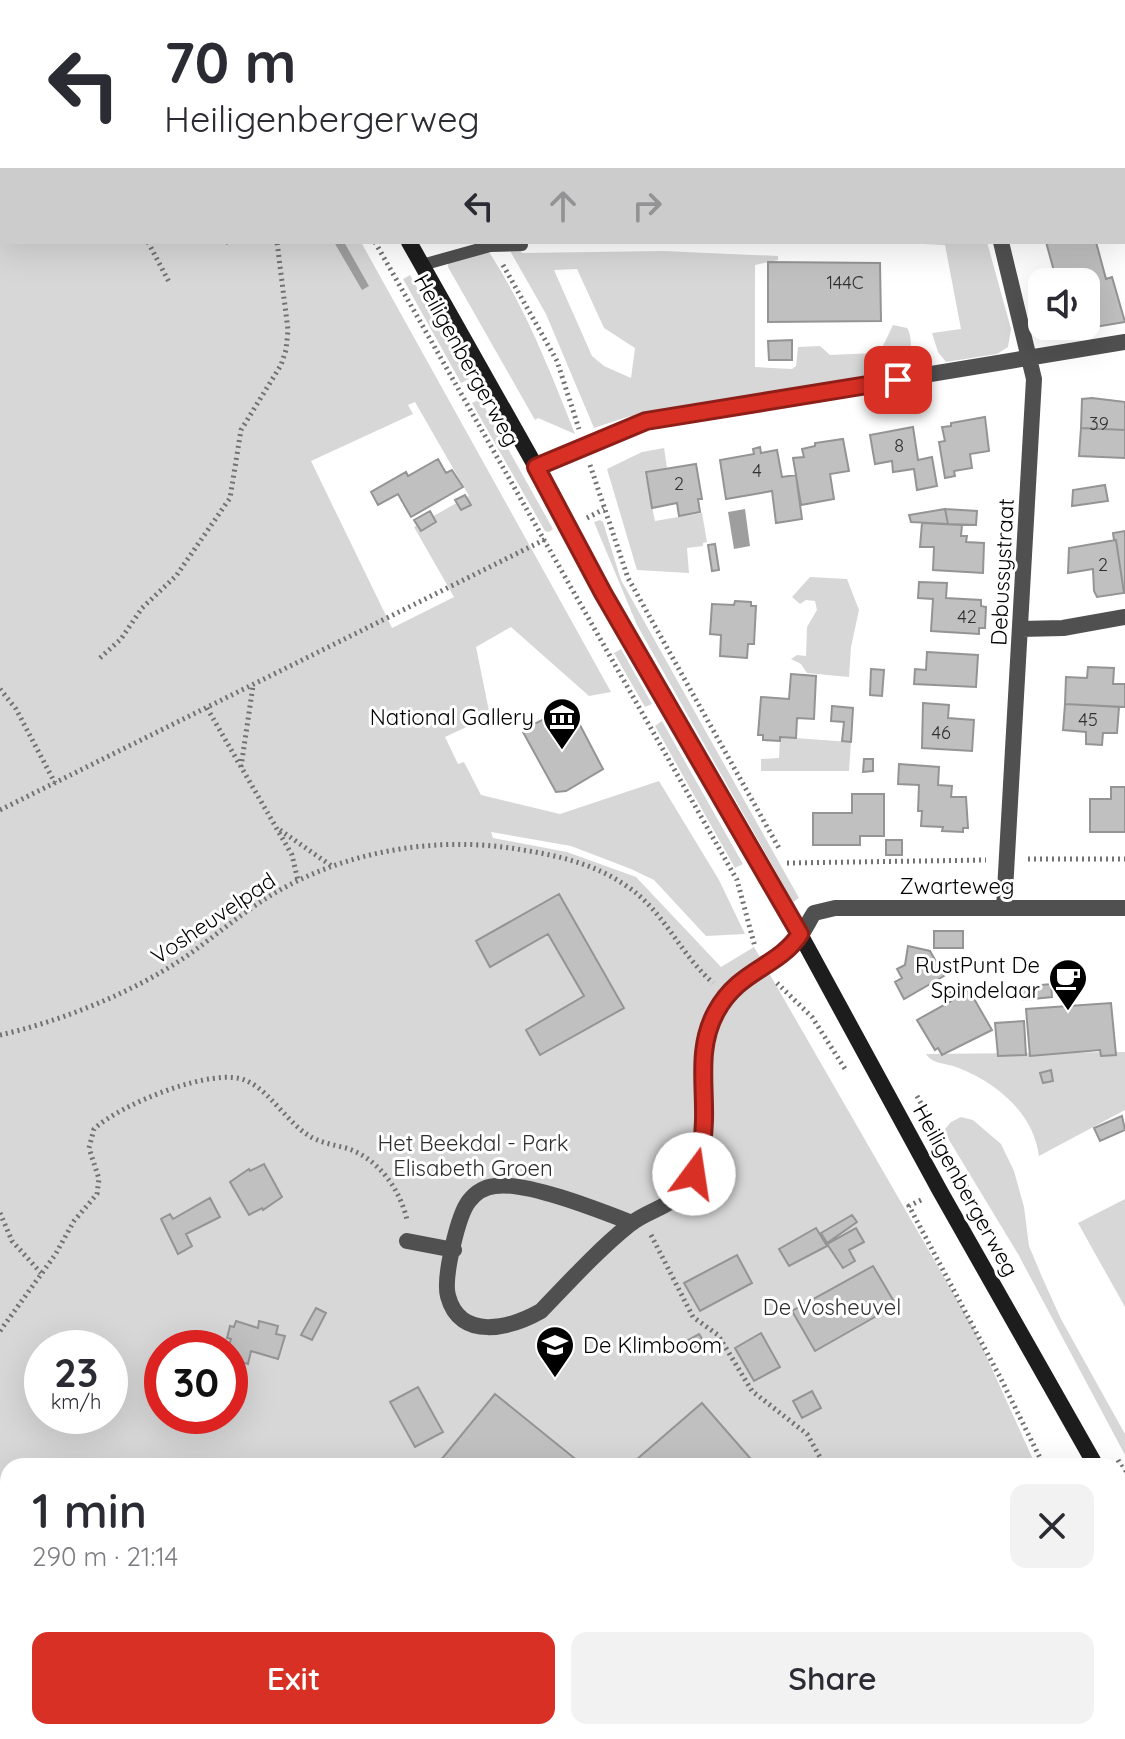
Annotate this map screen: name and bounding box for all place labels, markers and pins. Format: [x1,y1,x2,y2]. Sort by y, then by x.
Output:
pin [864,346,932,414]
museum icon: National Gallery [541,696,583,751]
place label: National Gallery [370,703,534,731]
place label: RustPunt De Spindelaar [915,951,1041,1004]
cafe icon: RustPunt De Spindelaar [1047,957,1089,1012]
school or university icon: De Klimboom [534,1324,576,1379]
place label: De Klimboom [583,1331,722,1359]

